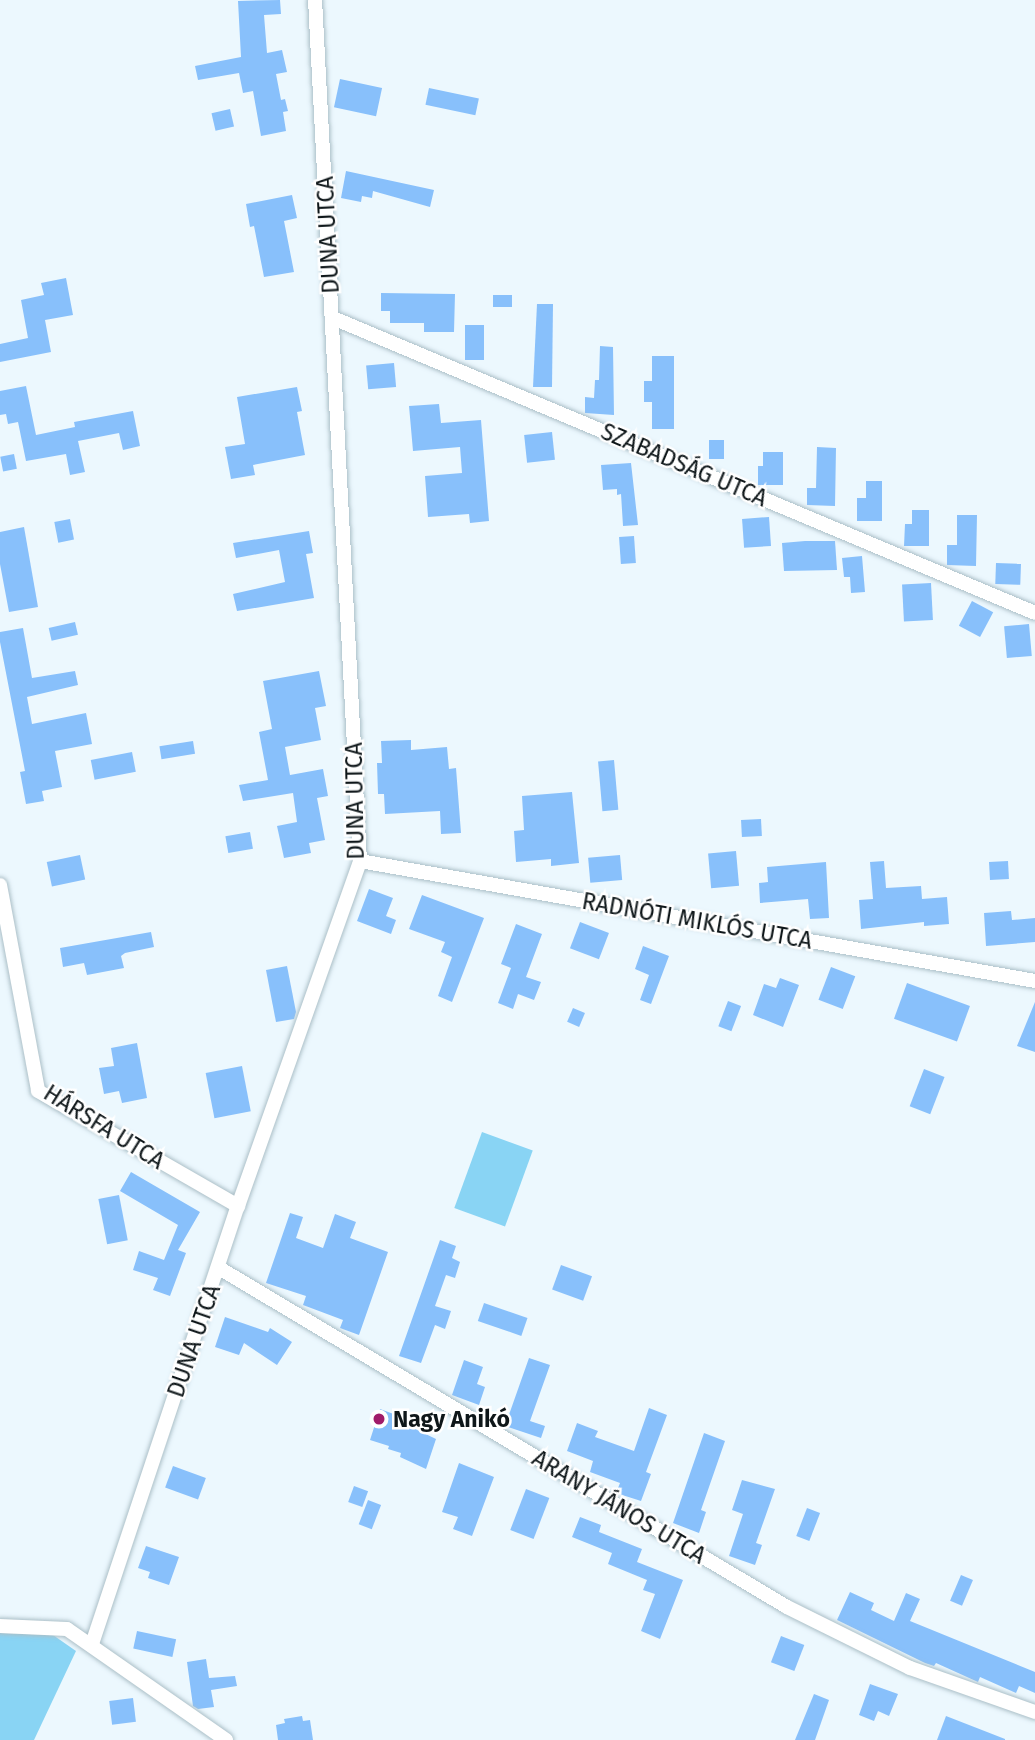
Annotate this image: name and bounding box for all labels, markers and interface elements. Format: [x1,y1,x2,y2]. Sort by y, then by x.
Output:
street label: DUNA UTCA [311,176,345,294]
street label: SZABADSÁG UTCA [597,418,771,512]
street label: DUNA UTCA [340,742,370,860]
street label: RADNÓTI MIKLÓS UTCA [580,887,814,955]
street label: HÁRSFA UTCA [39,1079,169,1175]
street label: DUNA UTCA [162,1281,226,1401]
place label: Nagy Anikó [393,1405,510,1433]
marker: Nagy Anikó [371,1411,387,1427]
street label: ARANY JÁNOS UTCA [527,1444,711,1570]

